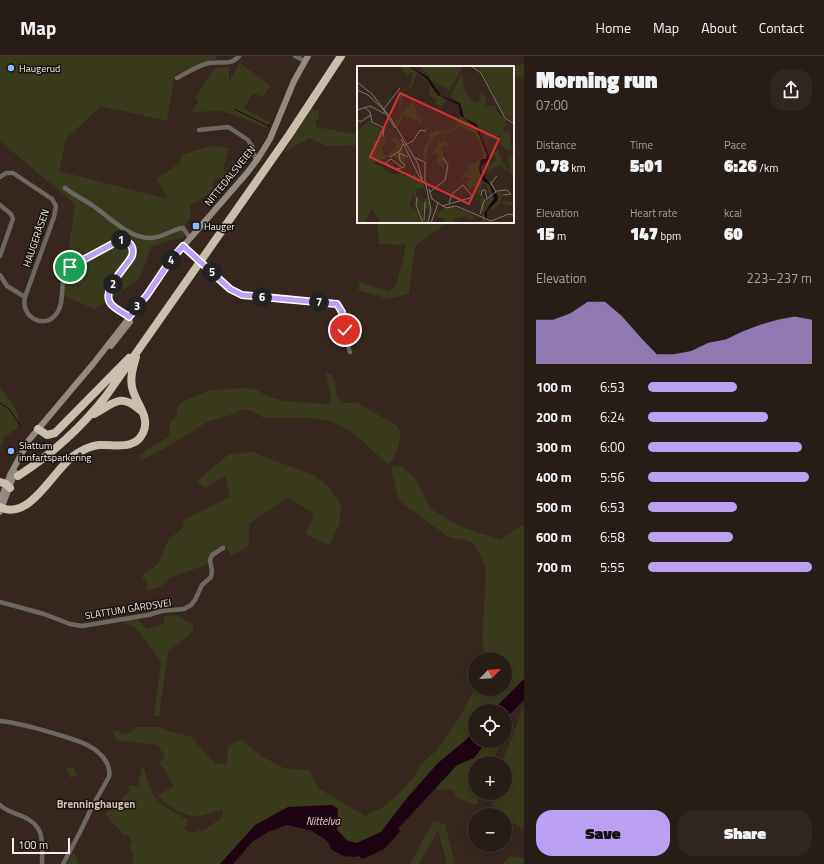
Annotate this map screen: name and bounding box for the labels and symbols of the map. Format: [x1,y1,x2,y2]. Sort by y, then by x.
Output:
place label: Haugerud [19,61,60,76]
marker: Haugerud [6,63,16,73]
inset map [357,66,514,223]
street label: NITTEDALSVEIEN [201,143,259,209]
street label: HAUGERÅSEN [19,207,53,269]
place label: Hauger [204,219,235,234]
marker: Hauger [191,221,201,231]
pin: 1 [111,230,131,250]
pin [53,250,87,284]
pin: 4 [161,250,181,270]
pin: 5 [202,262,222,282]
pin: 2 [103,274,123,294]
pin: 6 [252,287,272,307]
pin: 7 [309,292,329,312]
pin: 3 [127,296,147,316]
pin [328,313,362,347]
place label: Slattum innfartsparkering [19,438,91,465]
marker: Slattum innfartsparkering [6,446,16,456]
street label: SLATTUM GÅRDSVEI [84,595,172,623]
north arrow [468,652,512,696]
district label: Brenninghaugen [57,796,135,812]
water label: Nittelva [306,813,340,829]
scale bar [12,836,70,855]

